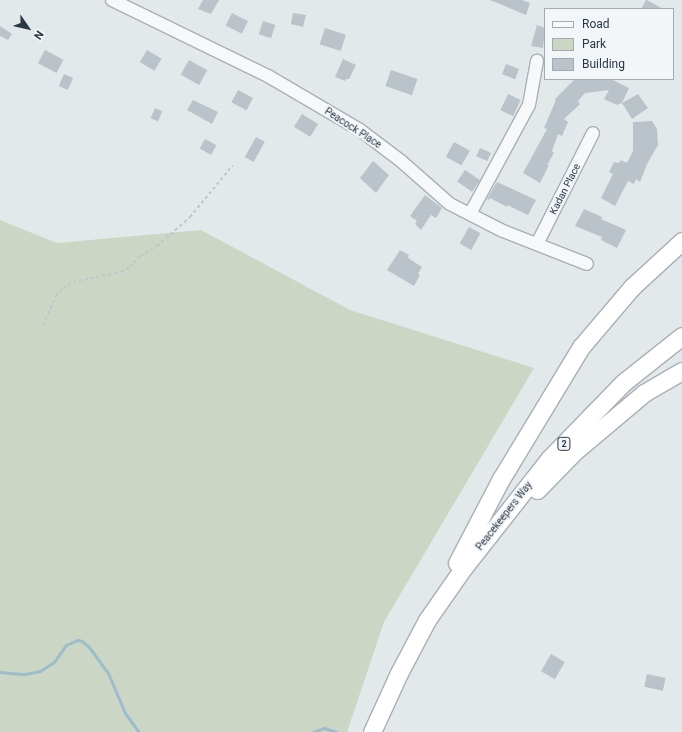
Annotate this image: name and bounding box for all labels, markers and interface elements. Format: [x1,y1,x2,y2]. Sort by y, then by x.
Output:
north arrow [8,8,48,48]
legend [544,8,674,80]
text: Road [582,17,610,31]
text: N [31,28,46,42]
text: Park [582,37,606,51]
text: Building [582,57,625,71]
street label: Peacock Place [322,105,384,151]
street label: Kadan Place [547,162,583,216]
road number: 2 [557,437,571,451]
street label: Peacekeepers Way [473,479,535,553]

